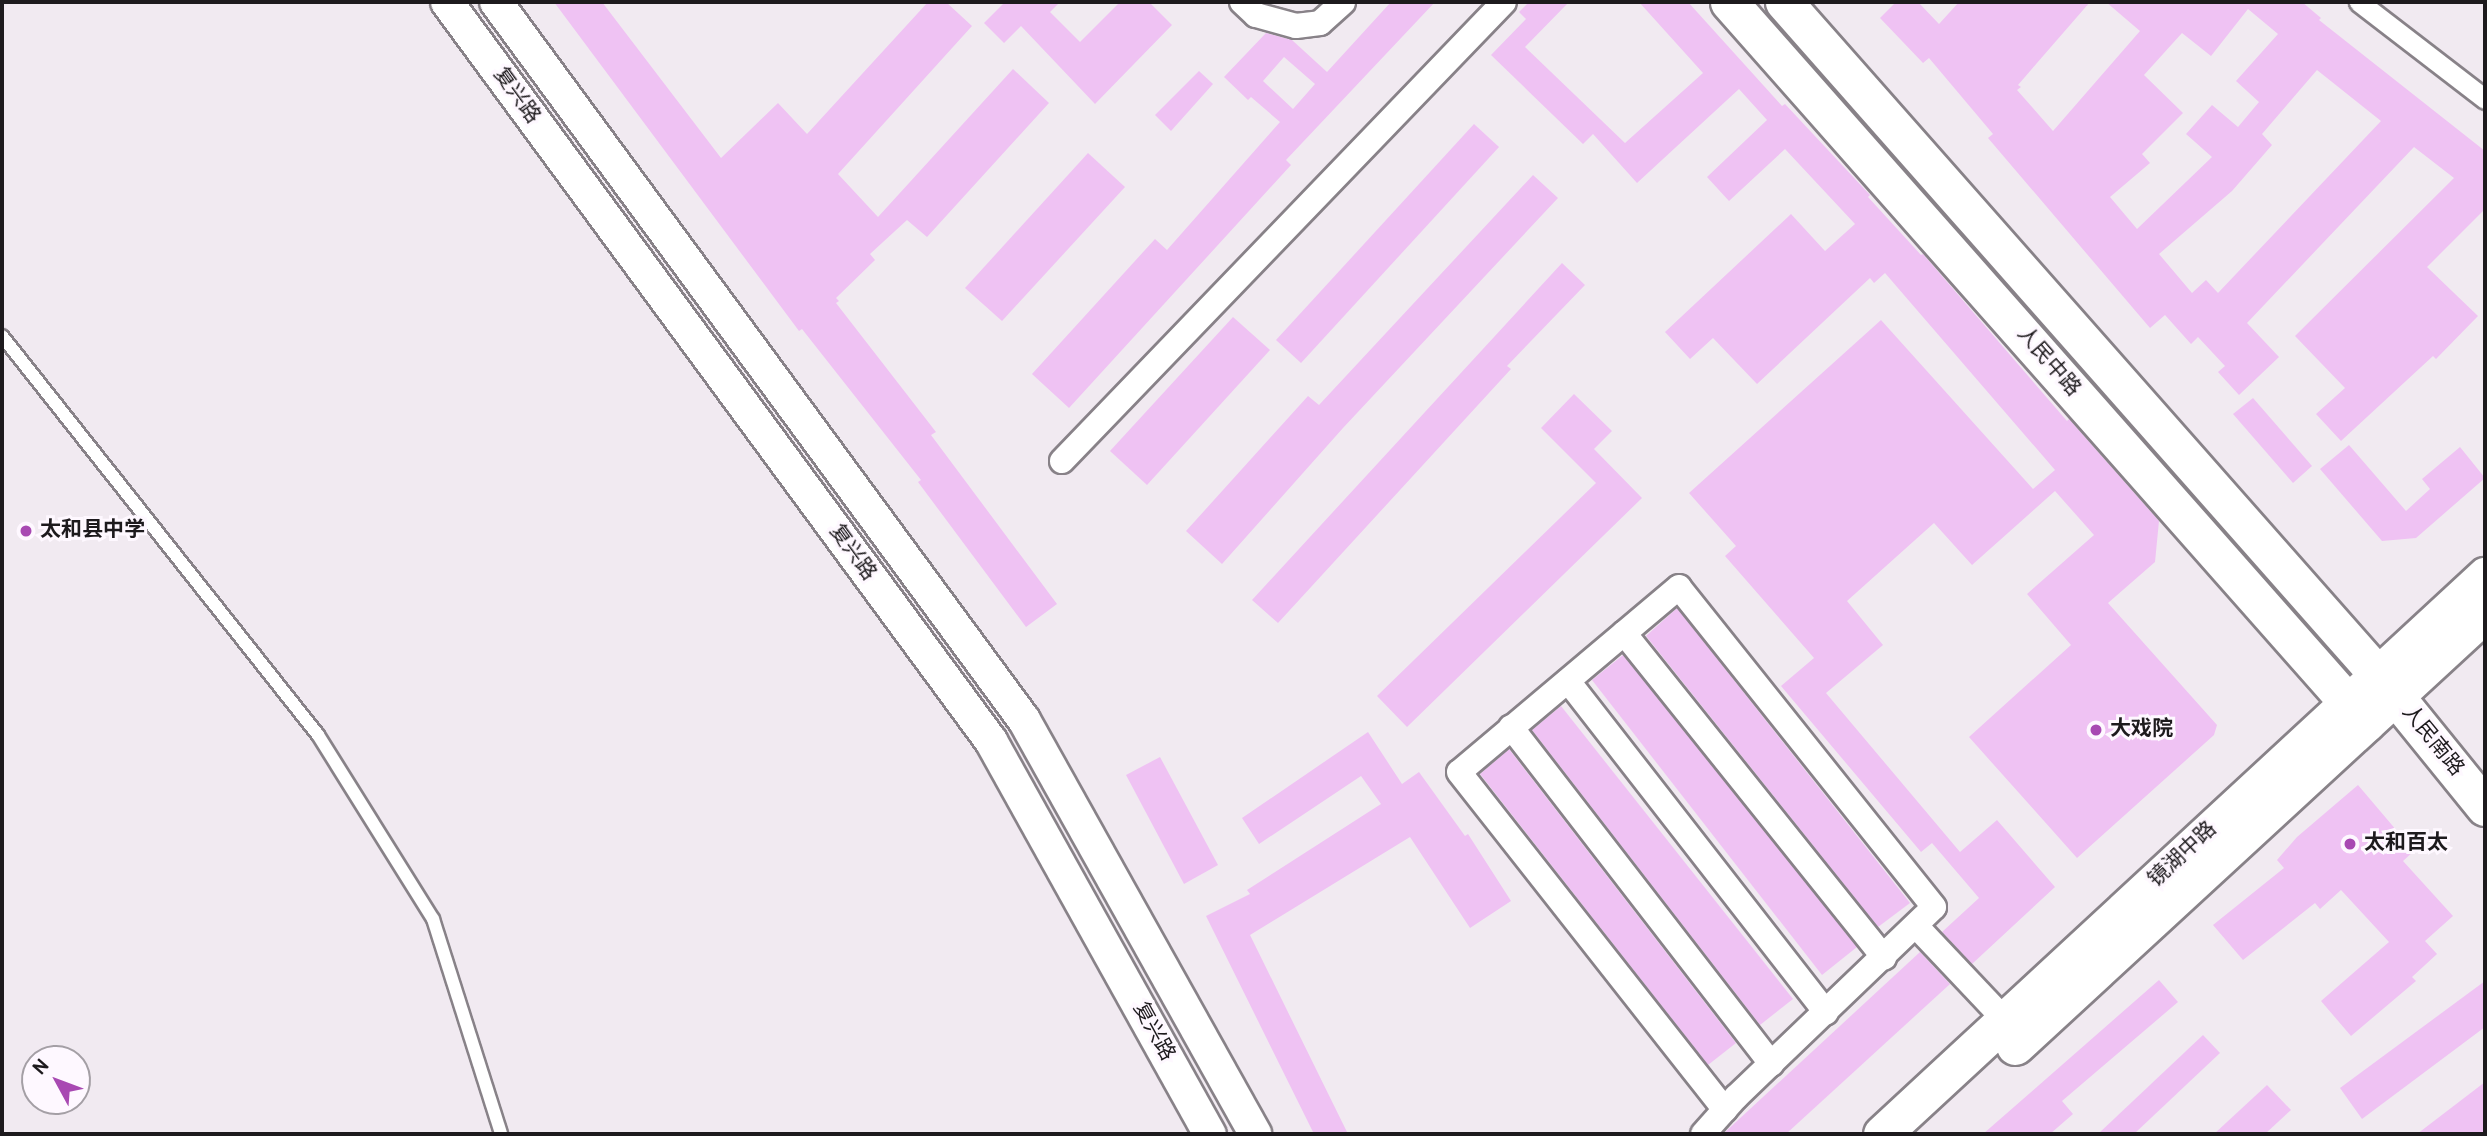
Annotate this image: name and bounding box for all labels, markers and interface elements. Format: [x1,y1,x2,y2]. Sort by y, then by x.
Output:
street label: 复兴路 [487,63,545,129]
street label: 人民中路 [2011,322,2085,402]
place label: 太和县中学 [40,518,145,544]
street label: 复兴路 [823,520,881,586]
marker: 太和县中学 [18,523,34,539]
street label: 人民南路 [2396,700,2468,782]
place label: 大戏院 [2110,717,2173,743]
marker: 大戏院 [2088,722,2104,738]
street label: 镜湖中路 [2144,817,2222,893]
place label: 太和百太 [2364,831,2448,857]
marker: 太和百太 [2342,836,2358,852]
street label: 复兴路 [1127,998,1179,1066]
north arrow [21,1045,91,1115]
text: N [28,1055,55,1081]

